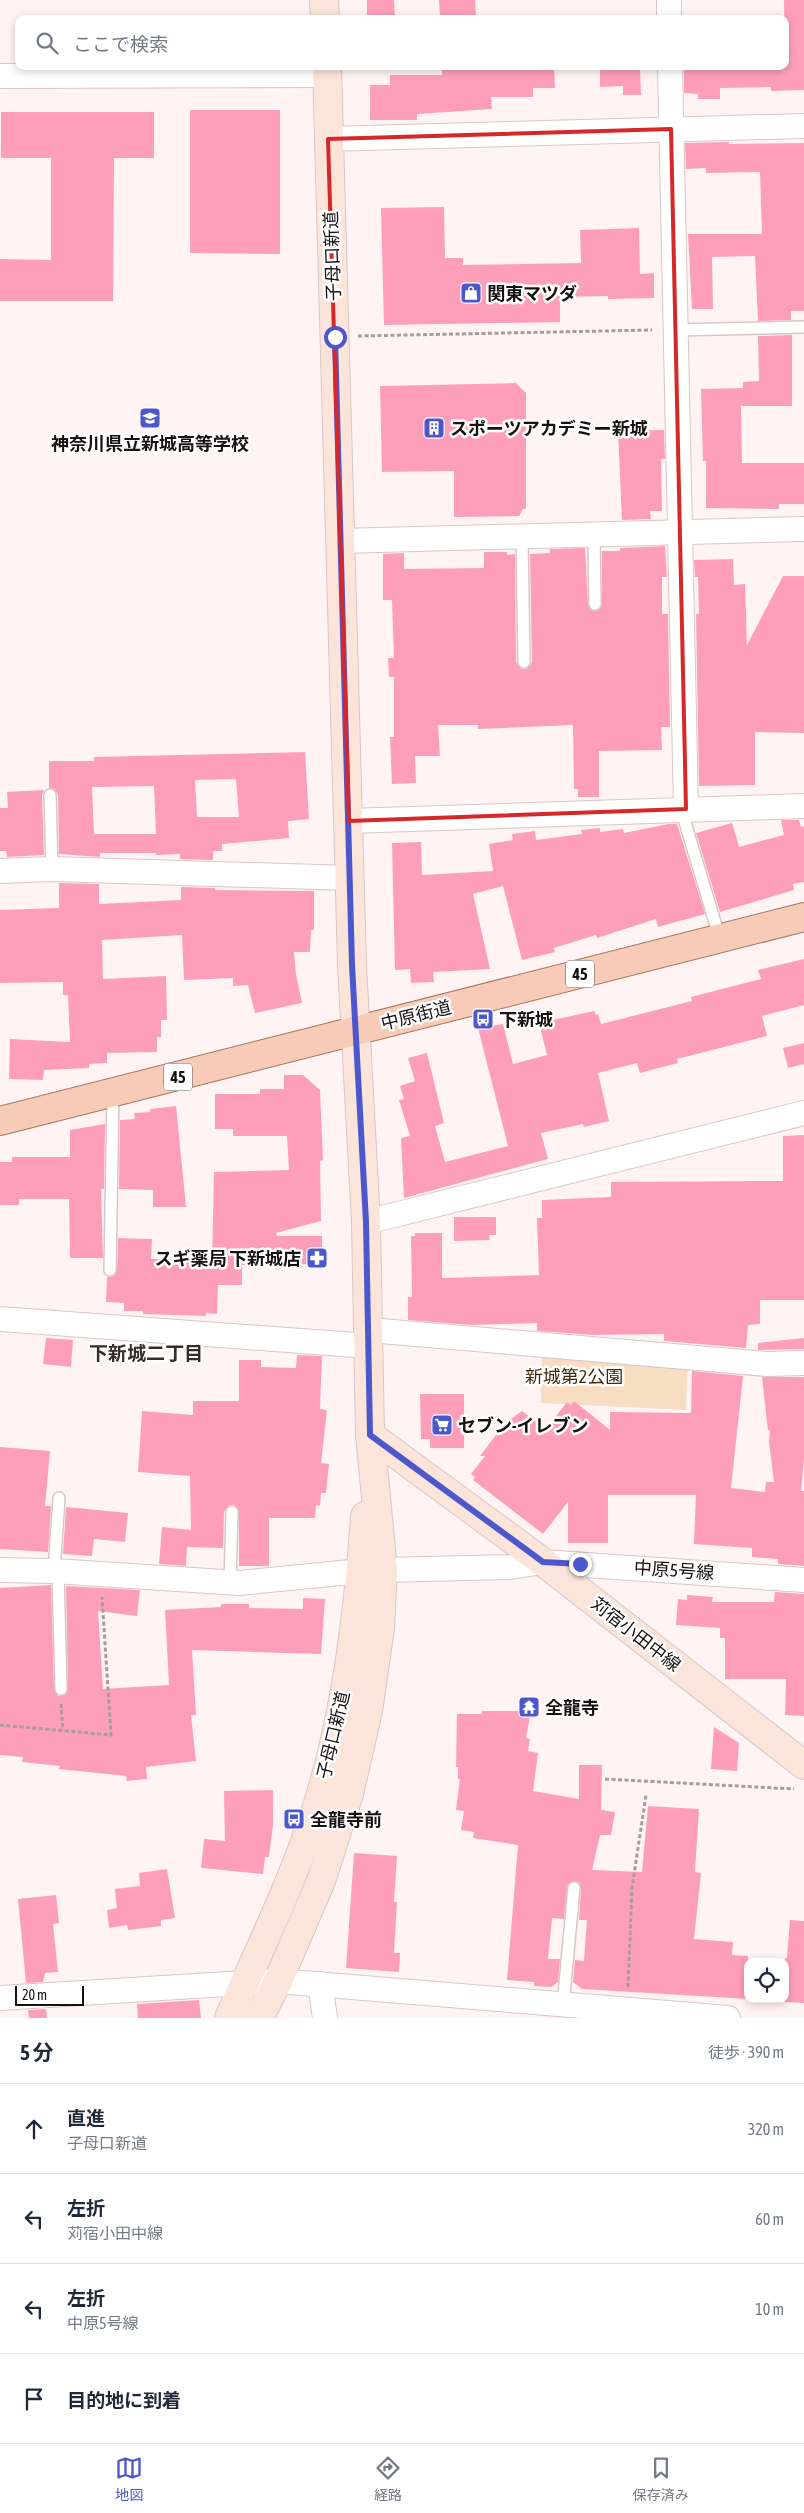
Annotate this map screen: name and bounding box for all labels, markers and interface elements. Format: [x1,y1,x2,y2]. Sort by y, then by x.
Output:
search box [15,15,789,70]
icon: search [33,29,61,57]
text: ここで検索 [73,33,168,55]
street label: 子母口新道 [320,211,344,301]
shop icon: 関東マツダ [459,281,483,305]
place label: 関東マツダ [487,283,577,304]
route start [324,326,347,349]
school or university icon: 神奈川県立新城高等学校 [138,406,162,430]
building icon: スポーツアカデミー新城 [422,416,446,440]
place label: スポーツアカデミー新城 [450,418,648,439]
place label: 神奈川県立新城高等学校 [51,433,249,454]
road number: 45 [566,961,594,988]
street label: 中原街道 [379,996,453,1034]
bus stop icon: 下新城 [471,1007,495,1031]
place label: 下新城 [499,1009,553,1030]
road number: 45 [164,1064,192,1090]
pharmacy icon: スギ薬局 下新城店 [305,1246,329,1270]
place label: スギ薬局 下新城店 [155,1248,301,1269]
district label: 下新城二丁目 [89,1342,203,1364]
park label: 新城第2公園 [525,1366,623,1387]
supermarket icon: セブン-イレブン [430,1413,454,1437]
place label: セブン-イレブン [458,1415,589,1436]
route end [569,1553,592,1576]
street label: 中原5号線 [633,1557,715,1583]
street label: 苅宿小田中線 [587,1592,685,1676]
street label: 子母口新道 [313,1689,353,1781]
temple icon: 全龍寺 [517,1695,541,1719]
place label: 全龍寺 [545,1697,599,1718]
bus stop icon: 全龍寺前 [282,1807,306,1831]
place label: 全龍寺前 [310,1809,382,1830]
map controls [744,1958,789,2003]
button: locate [744,1958,789,2003]
scale bar [15,1983,84,2006]
text: 20 m [22,1987,47,2003]
text: 5 分 [20,2040,54,2064]
text: 徒歩 · 390 m [708,2043,784,2061]
text: 直進 [67,2107,105,2129]
icon: ahead [20,2115,48,2143]
text: 320 m [748,2120,784,2138]
text: 子母口新道 [67,2134,147,2152]
text: 左折 [67,2197,105,2219]
icon: left [20,2205,48,2233]
text: 60 m [755,2210,784,2228]
text: 苅宿小田中線 [67,2224,163,2242]
text: 左折 [67,2287,105,2309]
icon: left [20,2295,48,2323]
text: 10 m [755,2300,784,2318]
text: 中原5号線 [67,2314,139,2332]
icon: arrive [20,2385,48,2413]
text: 目的地に到着 [67,2389,181,2411]
tab: 地図 [115,2454,143,2504]
tab: 経路 [374,2454,402,2504]
tab: 保存済み [633,2454,689,2504]

